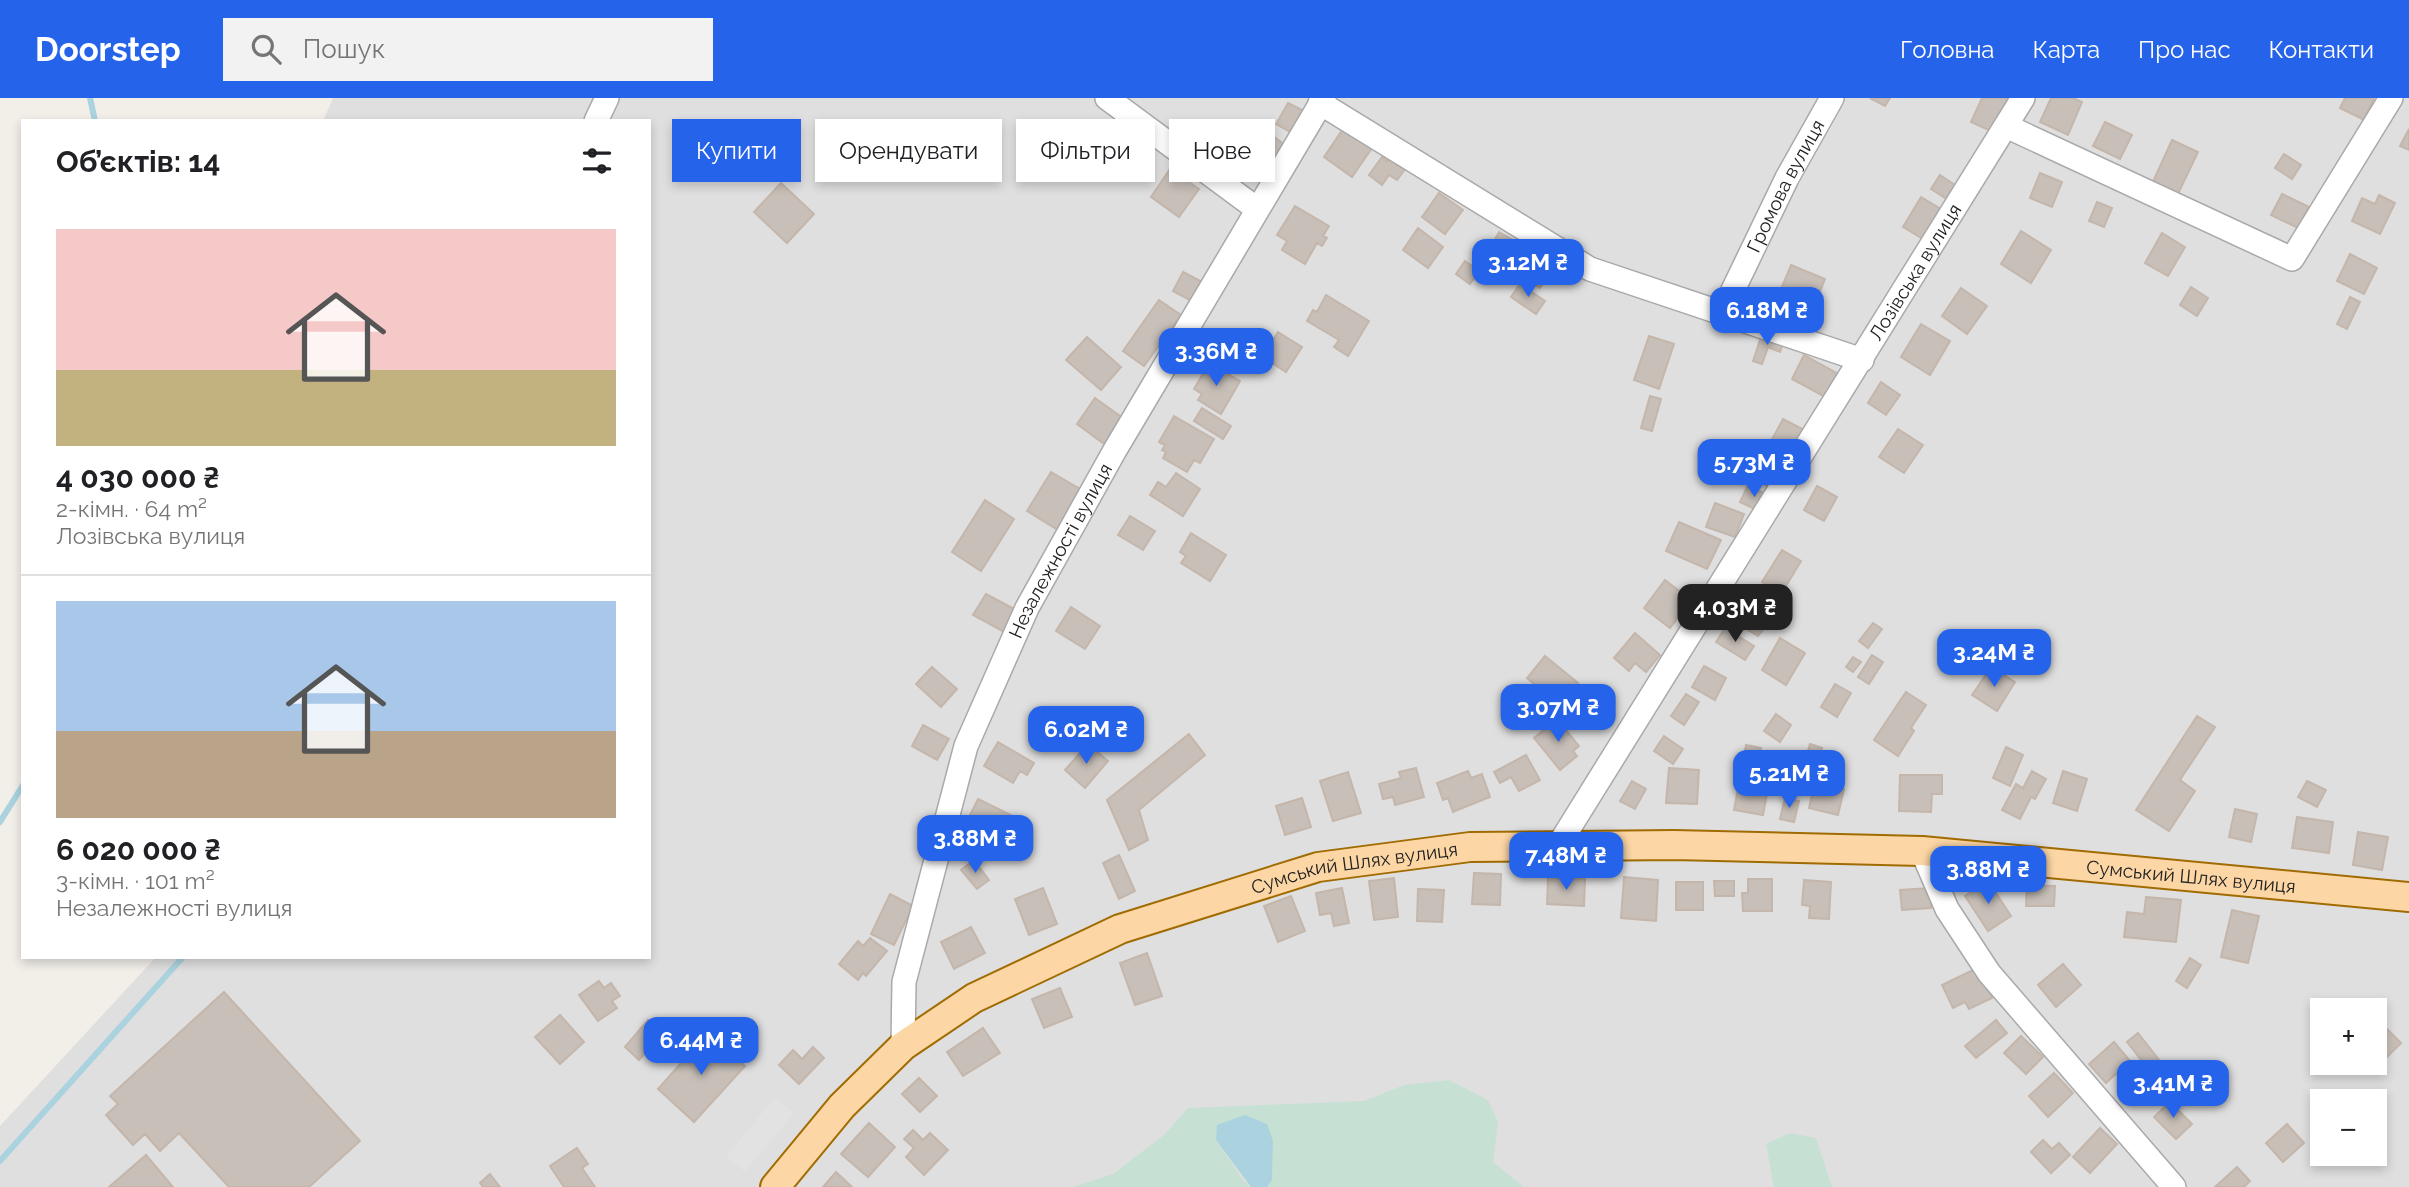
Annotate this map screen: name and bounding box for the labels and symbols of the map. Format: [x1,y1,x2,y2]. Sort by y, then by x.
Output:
street label: Громова вулиця [1742,116,1829,256]
street label: Лозівська вулиця [1864,200,1966,344]
pin: 3.12M ₴ [1463,240,1593,299]
pin: 6.18M ₴ [1702,288,1832,347]
pin: 3.36M ₴ [1151,328,1281,388]
pin: 5.73M ₴ [1689,440,1819,499]
street label: Незалежності вулиця [1004,460,1116,641]
pin: 4.03M ₴ [1670,584,1800,644]
pin: 3.24M ₴ [1929,630,2059,689]
pin: 3.07M ₴ [1493,684,1623,744]
pin: 6.02M ₴ [1021,706,1151,766]
pin: 5.21M ₴ [1724,750,1854,810]
pin: 3.88M ₴ [910,816,1040,875]
pin: 7.48M ₴ [1501,832,1631,892]
street label: Сумський Шлях вулиця [1248,838,1459,898]
pin: 3.88M ₴ [1923,846,2053,906]
street label: Сумський Шлях вулиця [2085,856,2297,897]
pin: 6.44M ₴ [636,1018,766,1077]
pin: 3.41M ₴ [2108,1060,2238,1120]

